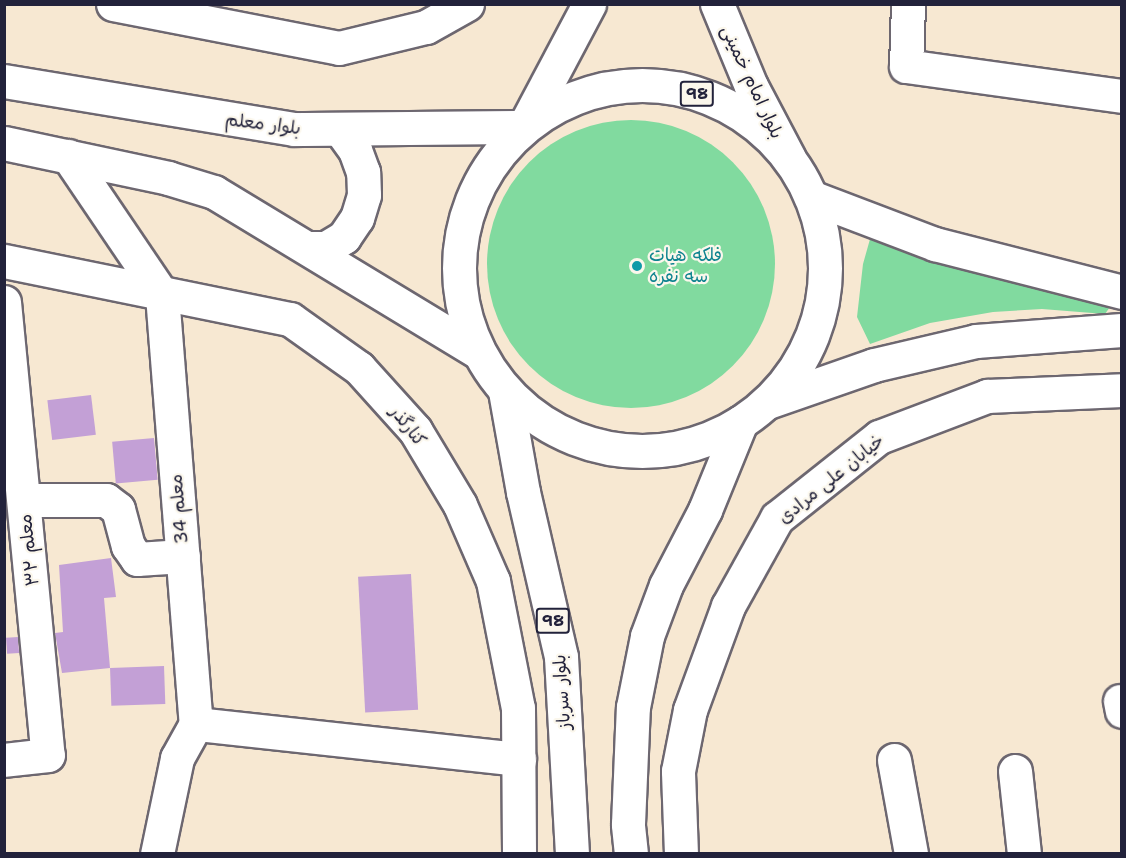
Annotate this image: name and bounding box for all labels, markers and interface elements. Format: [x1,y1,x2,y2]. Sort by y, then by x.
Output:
street label: بلوار امام خمینی [716,22,788,142]
road number: 98 [679,81,715,107]
street label: بلوار معلم [224,109,302,139]
place label: فلکه هیات سه نفره [649,245,722,288]
marker: فلکه هیات سه نفره [630,259,644,273]
street label: کنارگذر [385,401,431,451]
street label: خیابان علی مرادی [774,430,888,528]
street label: معلم 34 [165,473,193,545]
street label: معلم ۳۲ [14,513,44,587]
road number: 98 [535,608,571,634]
street label: بلوار سرباز [549,654,575,730]

